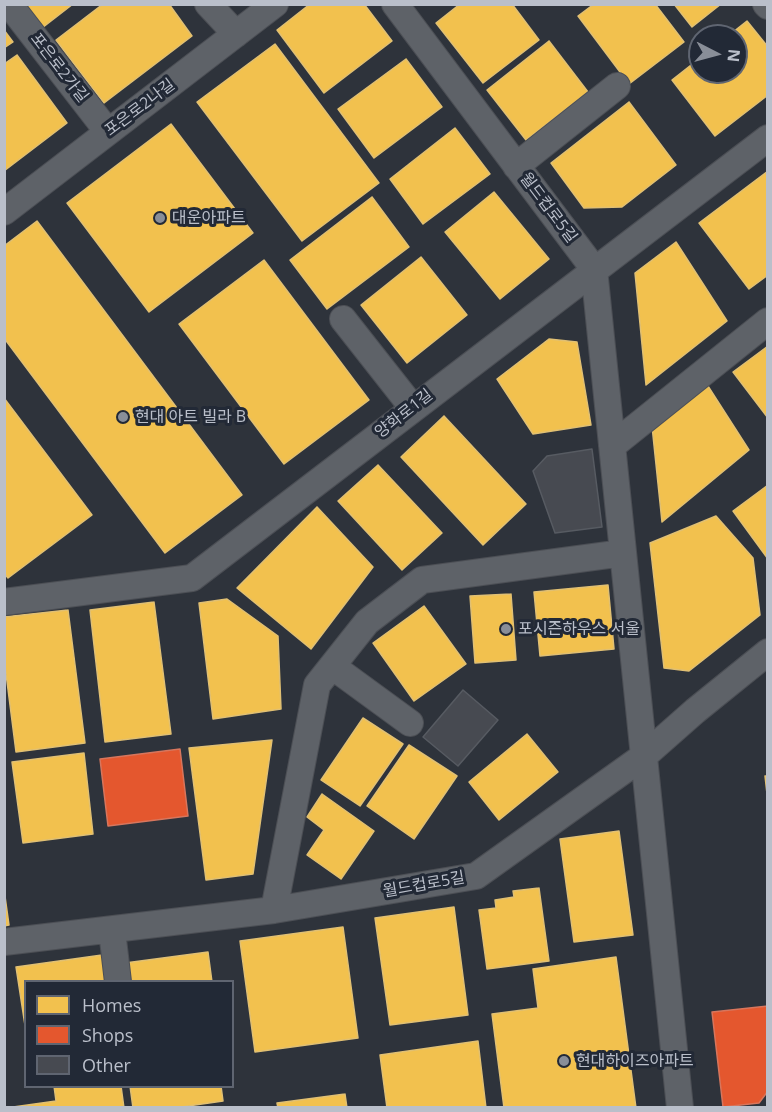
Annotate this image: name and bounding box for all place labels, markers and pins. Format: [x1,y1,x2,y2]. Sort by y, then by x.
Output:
place label: 대운아파트 [172,208,246,228]
marker: 대운아파트 [153,211,167,225]
place label: 현대 아트 빌라 B [135,407,246,427]
marker: 현대 아트 빌라 B [116,410,130,424]
place label: 포시즌하우스 서울 [518,619,640,639]
marker: 포시즌하우스 서울 [499,622,513,636]
place label: 현대하이즈아파트 [576,1051,694,1071]
marker: 현대하이즈아파트 [557,1054,571,1068]

